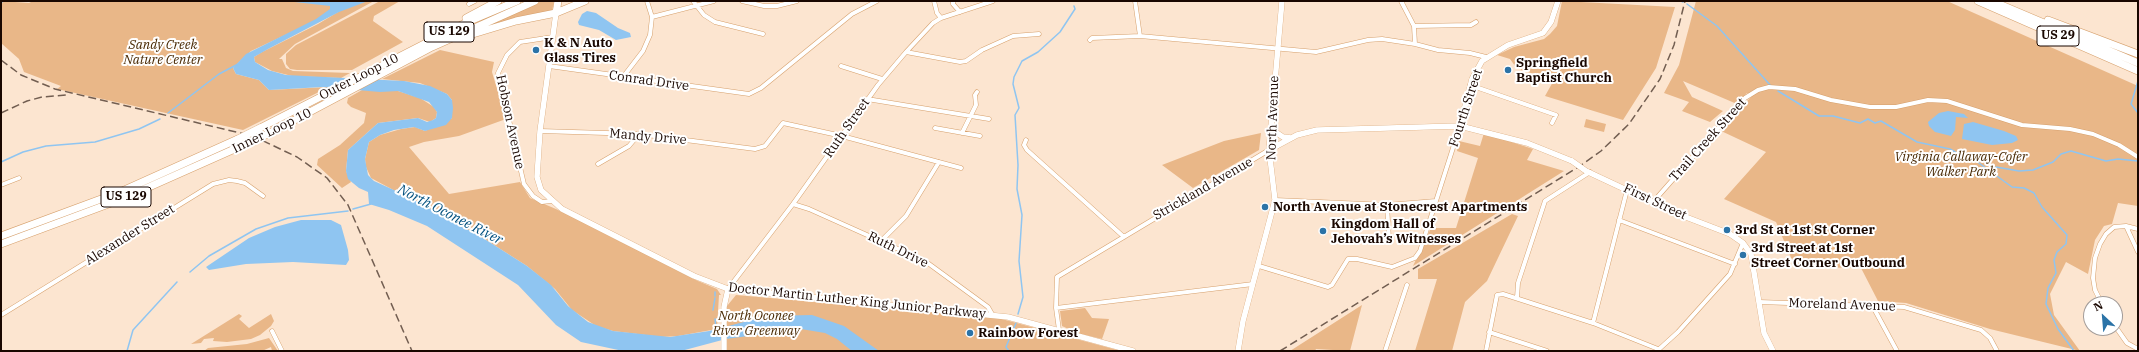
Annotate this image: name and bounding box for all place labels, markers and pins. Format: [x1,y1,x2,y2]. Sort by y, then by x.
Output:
place label: K & N Auto Glass Tires [544,35,616,66]
marker: K & N Auto Glass Tires [531,45,541,55]
place label: Springfield Baptist Church [1516,55,1612,86]
marker: Springfield Baptist Church [1503,65,1513,75]
place label: North Avenue at Stonecrest Apartments [1273,199,1527,215]
marker: North Avenue at Stonecrest Apartments [1260,202,1270,212]
place label: Kingdom Hall of Jehovah’s Witnesses [1331,216,1461,247]
place label: 3rd St at 1st St Corner [1735,222,1875,238]
marker: 3rd St at 1st St Corner [1722,225,1732,235]
marker: Kingdom Hall of Jehovah’s Witnesses [1318,226,1328,236]
place label: 3rd Street at 1st Street Corner Outbound [1751,240,1905,271]
marker: 3rd Street at 1st Street Corner Outbound [1738,250,1748,260]
place label: Rainbow Forest [978,325,1078,341]
marker: Rainbow Forest [965,328,975,338]

